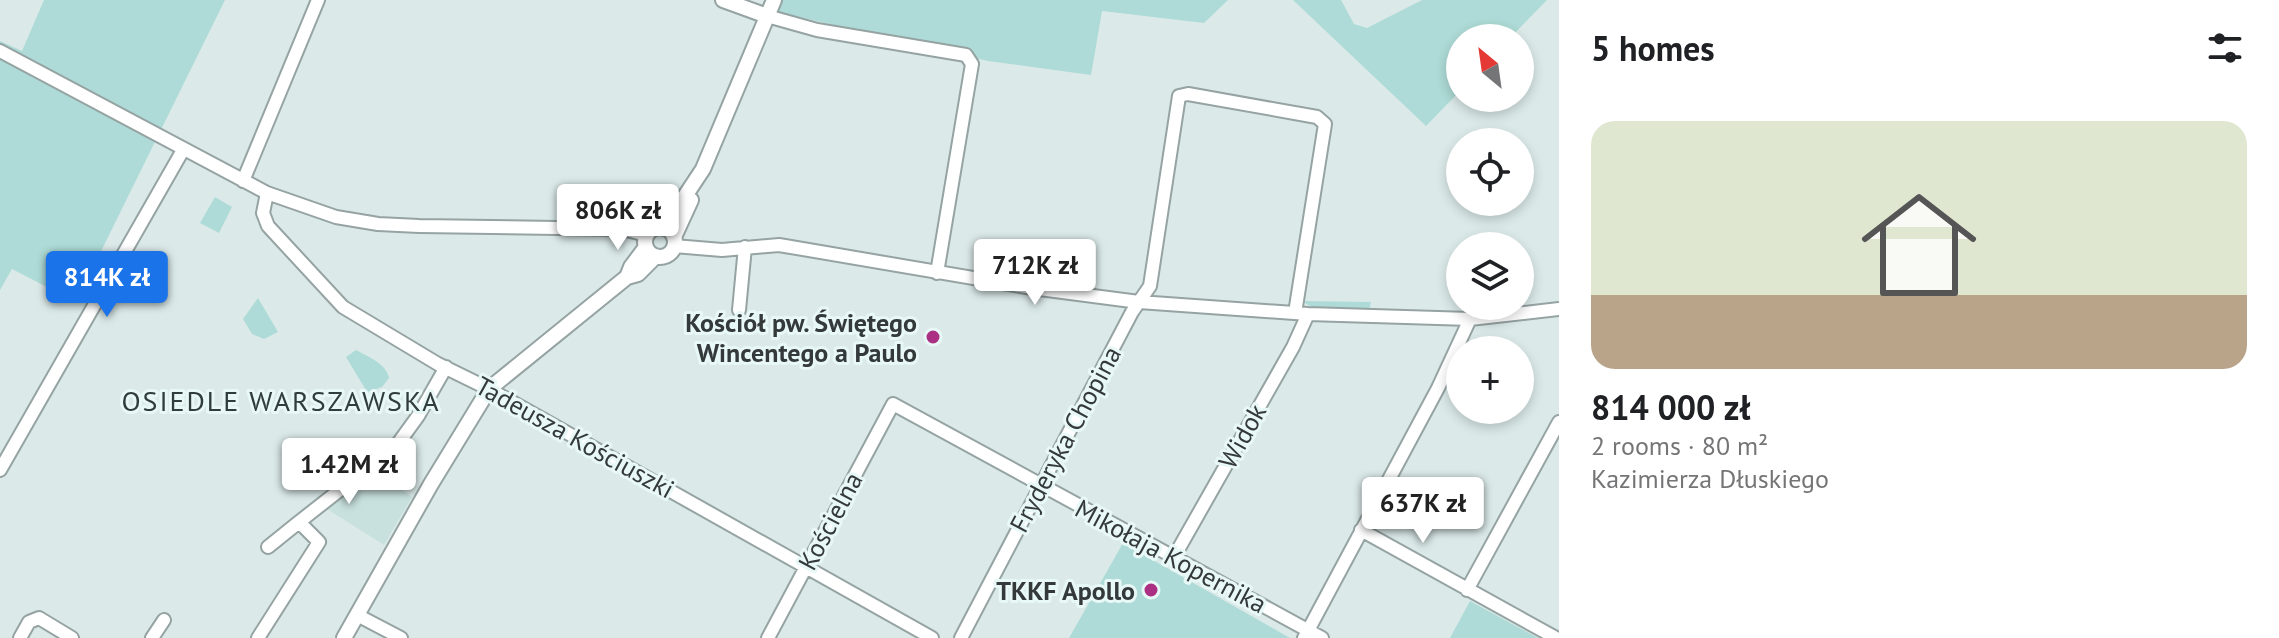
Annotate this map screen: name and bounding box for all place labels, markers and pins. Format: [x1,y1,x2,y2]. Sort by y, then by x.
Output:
pin: 806K zł [544,184,692,252]
pin: 712K zł [961,239,1109,307]
pin: 814K zł [33,251,181,319]
place label: Kościół pw. Świętego Wincentego a Paulo [685,306,917,369]
marker: Kościół pw. Świętego Wincentego a Paulo [924,328,942,346]
pin: 1.42M zł [266,438,432,506]
pin: 637K zł [1349,477,1497,545]
place label: TKKF Apollo [996,574,1135,607]
marker: TKKF Apollo [1142,581,1160,599]

